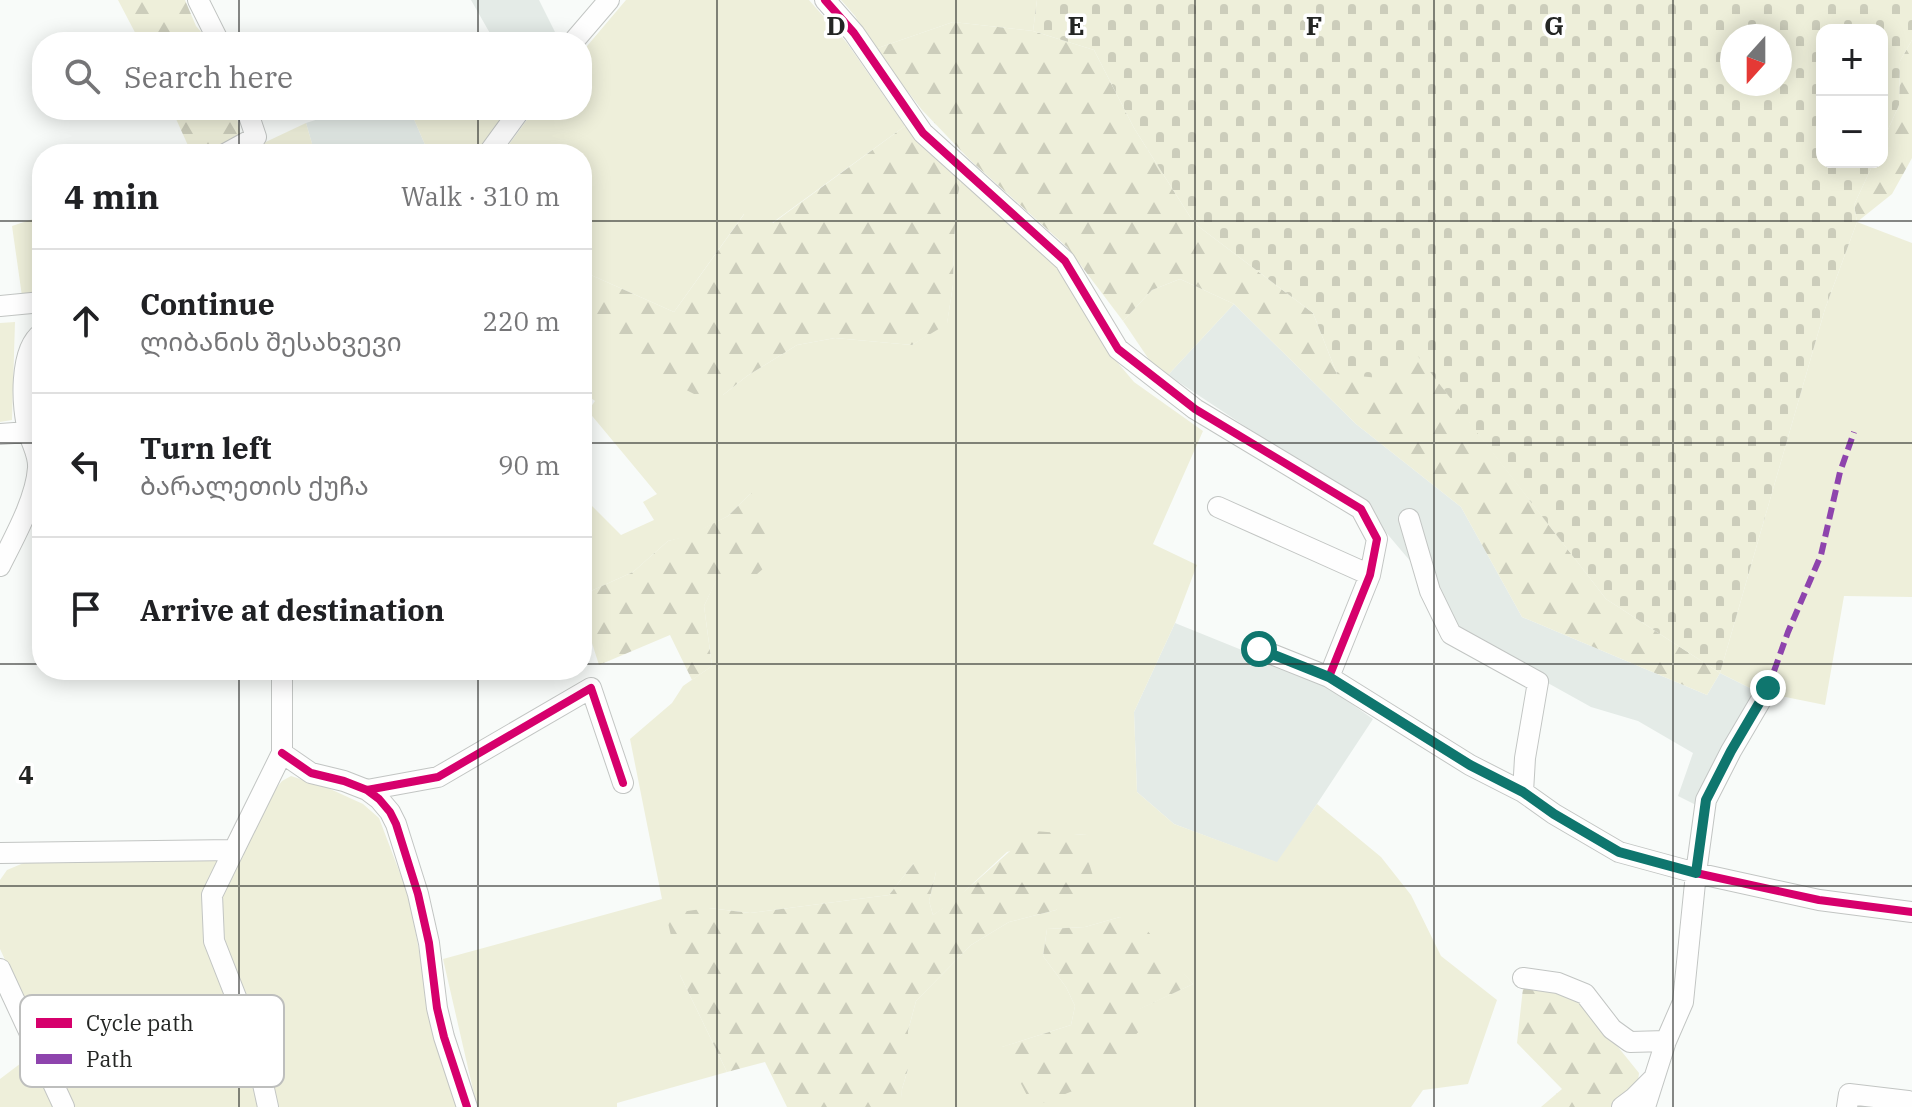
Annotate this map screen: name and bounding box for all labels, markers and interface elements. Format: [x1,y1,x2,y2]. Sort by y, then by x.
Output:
text: D [826,8,846,42]
text: E [1067,8,1085,42]
text: F [1306,8,1322,42]
text: G [1544,8,1564,42]
north arrow [1720,24,1792,96]
map controls [1816,24,1888,168]
button: + [1816,24,1888,96]
search box [32,32,592,120]
icon: search [60,54,104,98]
text: Search here [124,57,293,96]
button: − [1816,96,1888,168]
text: 4 min [64,174,159,218]
text: Walk · 310 m [401,179,560,213]
text: Continue [140,284,275,323]
icon: ahead [64,299,108,343]
text: 220 m [482,304,560,338]
text: ლიბანის შესახვევი [140,324,402,358]
text: Turn left [140,428,272,467]
icon: left [64,443,108,487]
text: 90 m [498,448,560,482]
text: ბარალეთის ქუჩა [140,468,369,502]
icon: arrive [64,587,108,631]
text: Arrive at destination [140,590,445,629]
route start [1241,631,1277,667]
route end [1750,670,1786,706]
text: 4 [18,757,34,791]
legend [20,995,284,1087]
text: Cycle path [86,1008,194,1037]
text: Path [86,1044,133,1073]

